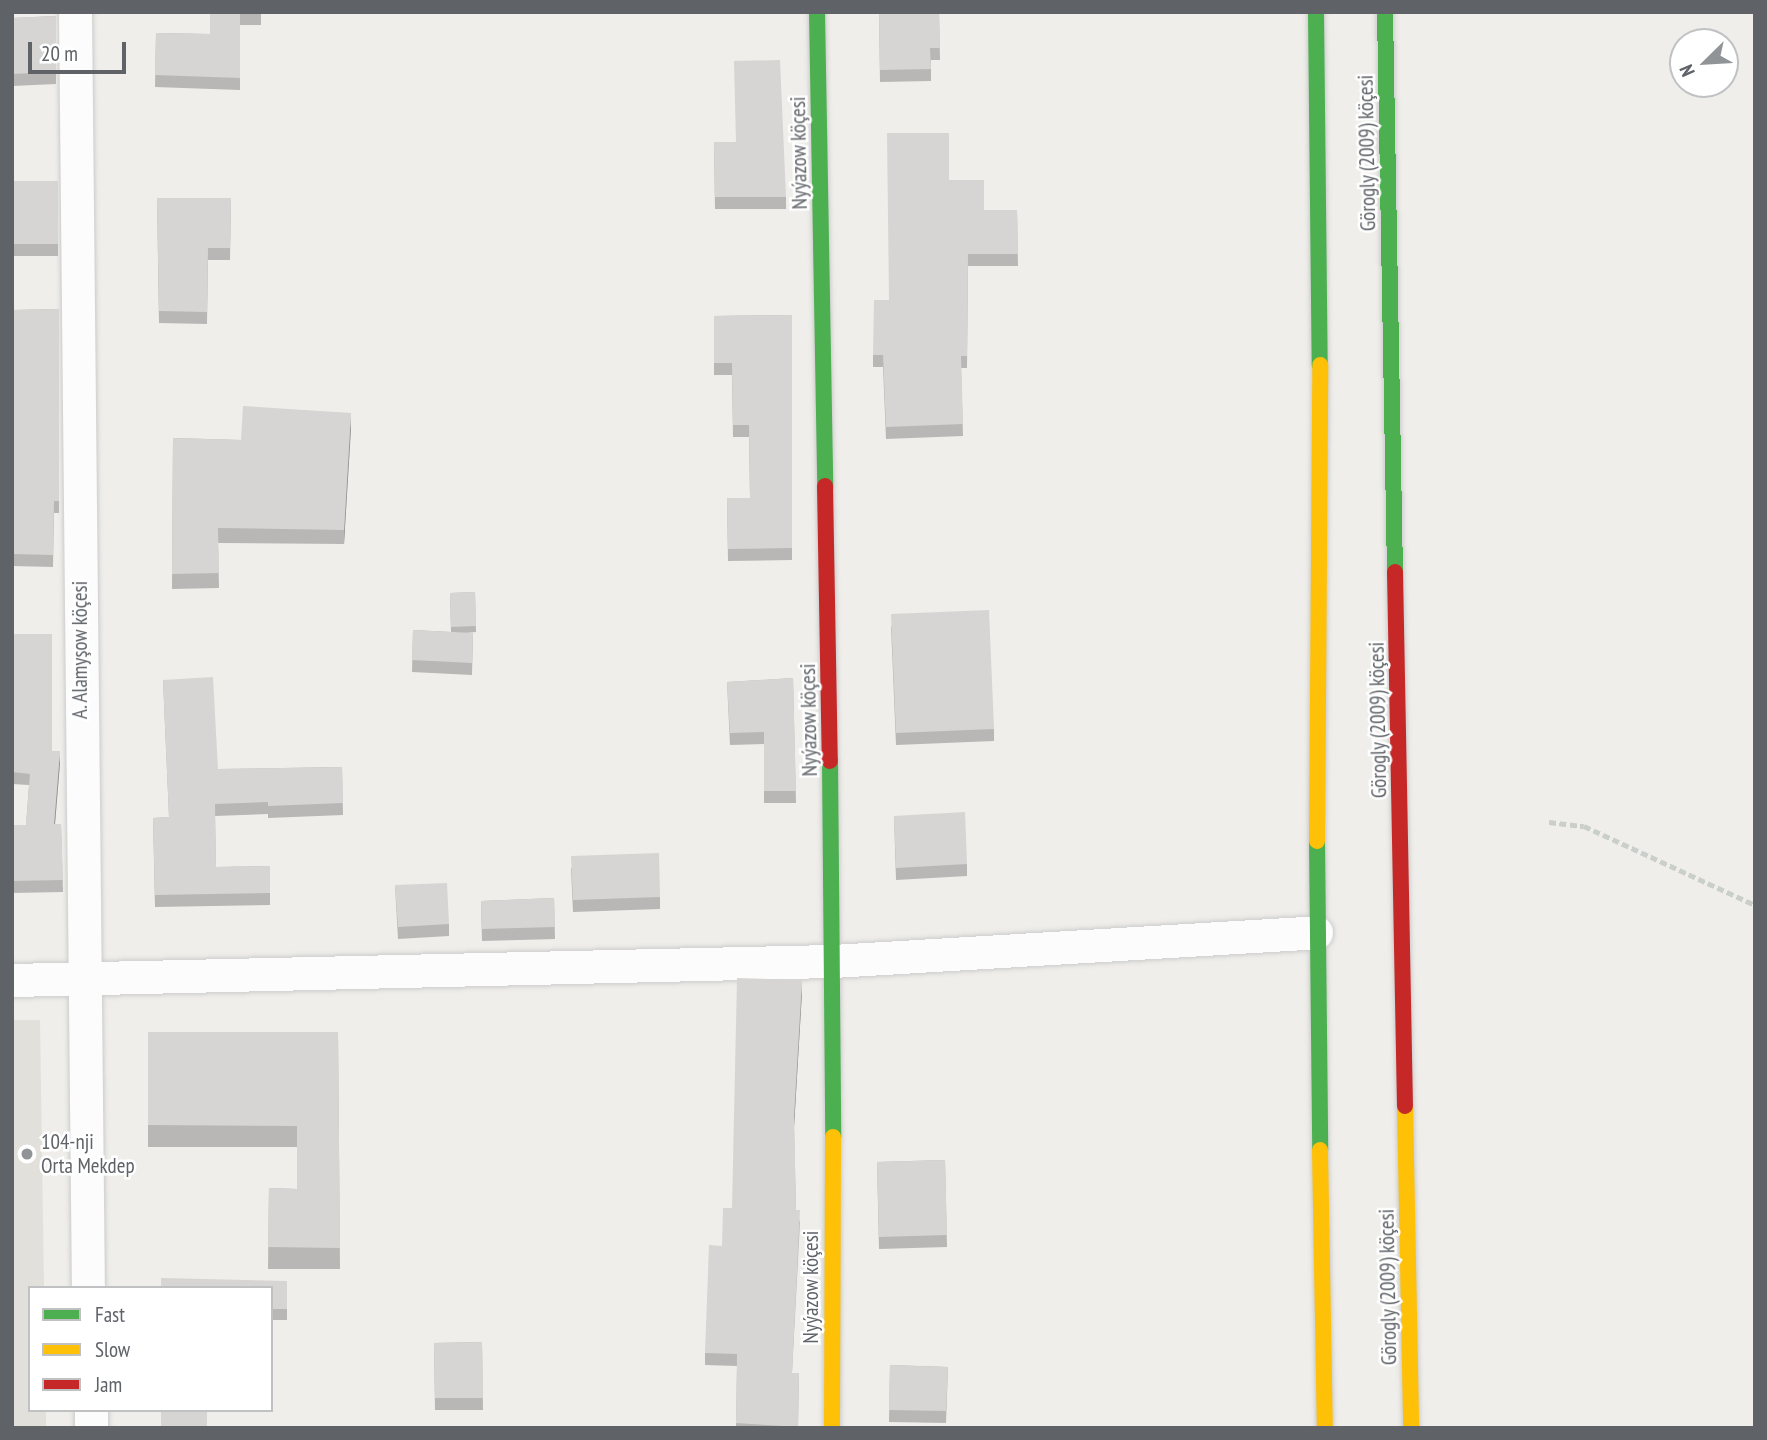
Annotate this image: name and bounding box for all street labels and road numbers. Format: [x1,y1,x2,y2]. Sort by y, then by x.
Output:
street label: Görogly (2009) köçesi [1353,74,1381,232]
street label: Nyýazow köçesi [785,96,813,210]
street label: A. Alamyşow köçesi [67,580,93,720]
street label: Görogly (2009) köçesi [1364,641,1392,799]
street label: Nyýazow köçesi [795,663,823,777]
street label: Görogly (2009) köçesi [1374,1208,1402,1366]
street label: Nyýazow köçesi [798,1230,824,1344]

